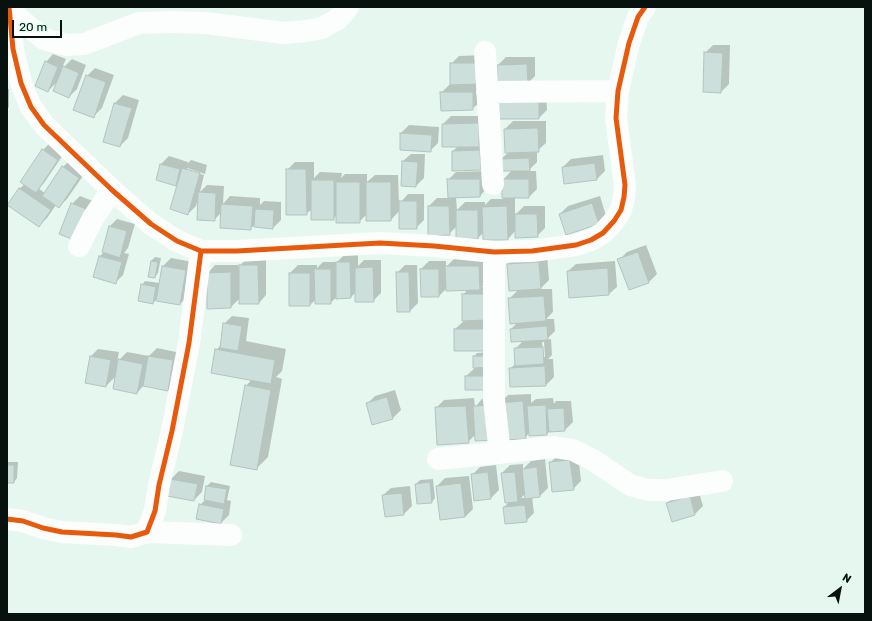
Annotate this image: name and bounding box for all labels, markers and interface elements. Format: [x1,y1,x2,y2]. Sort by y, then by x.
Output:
scale bar [14,12,64,38]
text: 20 m [19,20,47,34]
north arrow [820,569,860,609]
text: N [840,571,853,586]

